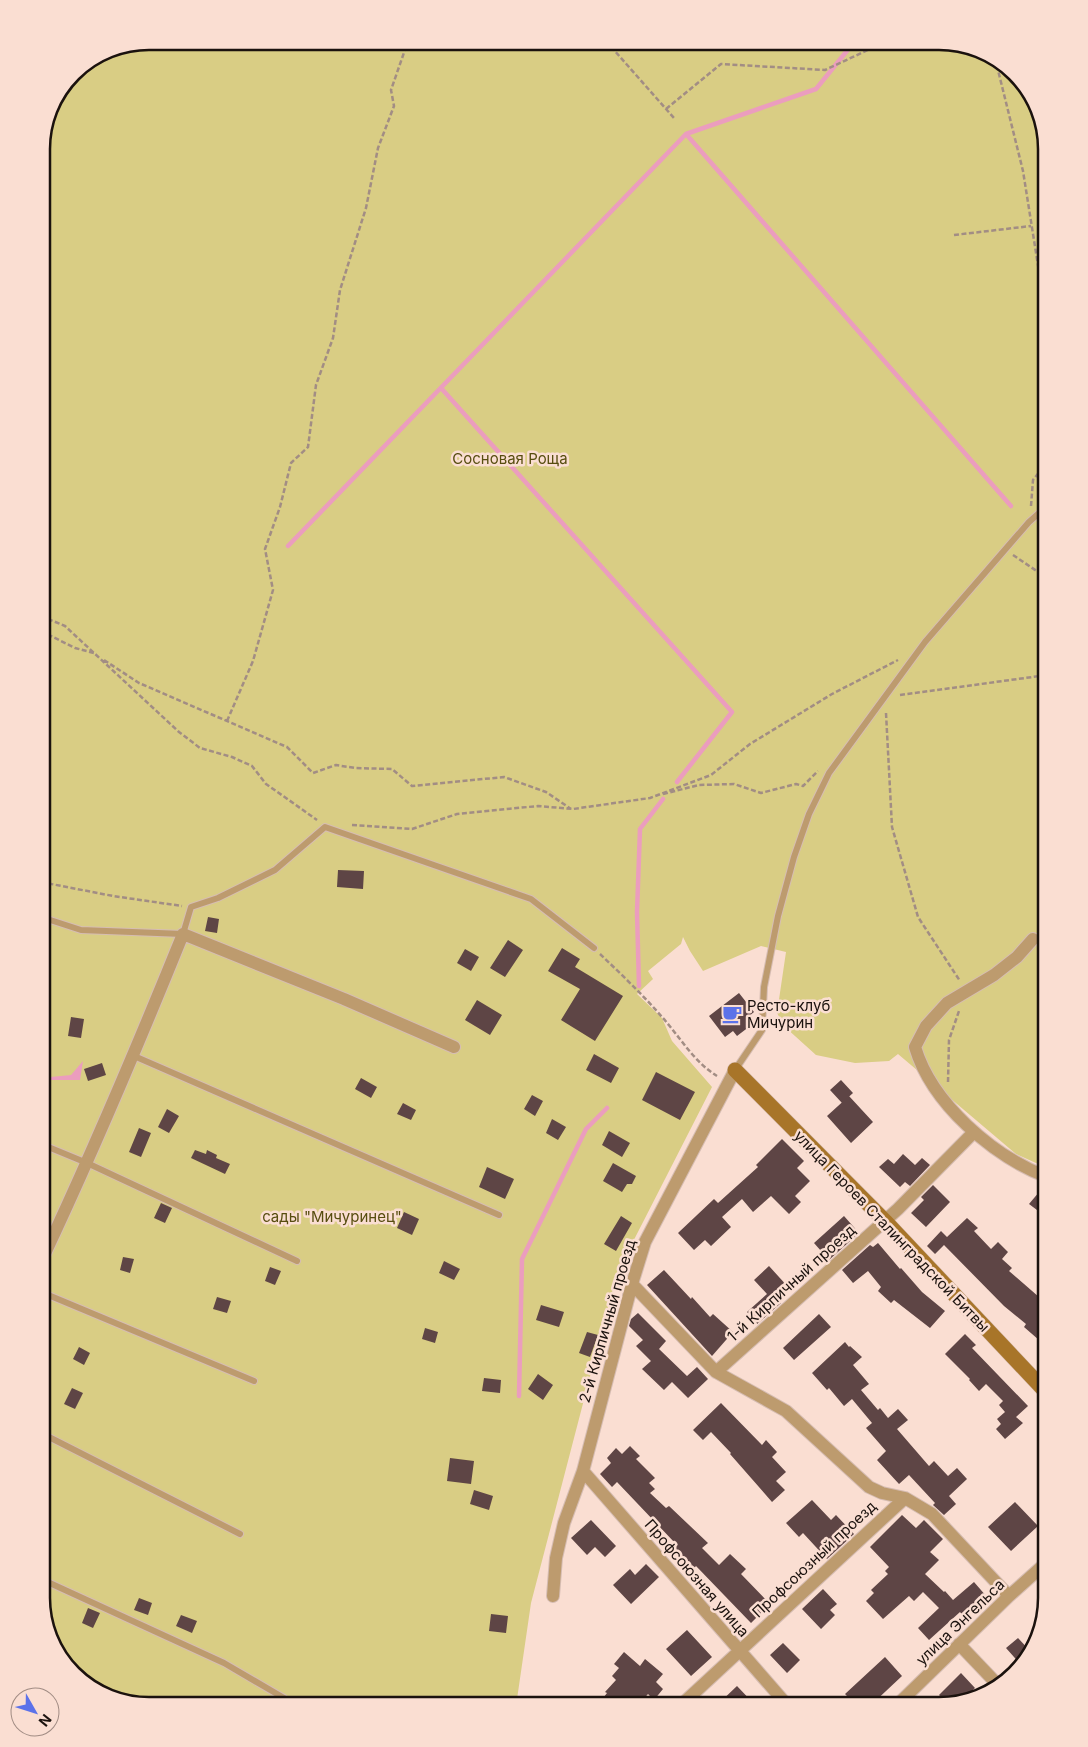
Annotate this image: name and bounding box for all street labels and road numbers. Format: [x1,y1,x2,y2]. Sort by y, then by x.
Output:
street label: улица Героев Сталинградской Битвы [790,1126,994,1336]
street label: 1-й Кирпичный проезд [723,1220,859,1346]
street label: 2-й Кирпичный проезд [575,1237,639,1405]
street label: Профсоюзный проезд [748,1497,880,1621]
street label: Профсоюзная улица [641,1515,753,1641]
street label: улица Энгельса [912,1575,1008,1669]

